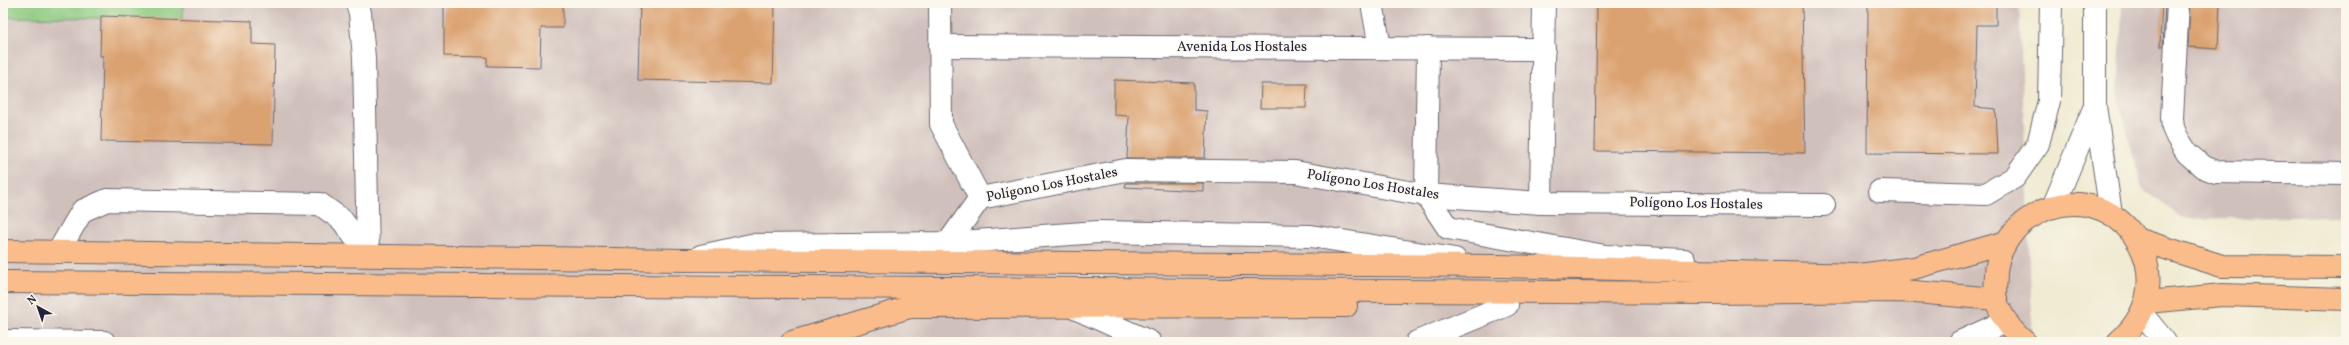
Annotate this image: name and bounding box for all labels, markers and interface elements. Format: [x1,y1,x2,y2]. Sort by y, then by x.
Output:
street label: Avenida Los Hostales [1177,38,1307,57]
street label: Polígono Los Hostales [985,163,1119,207]
street label: Polígono Los Hostales [1306,165,1440,205]
street label: Polígono Los Hostales [1629,193,1763,215]
north arrow [18,287,58,327]
text: N [25,292,40,309]

